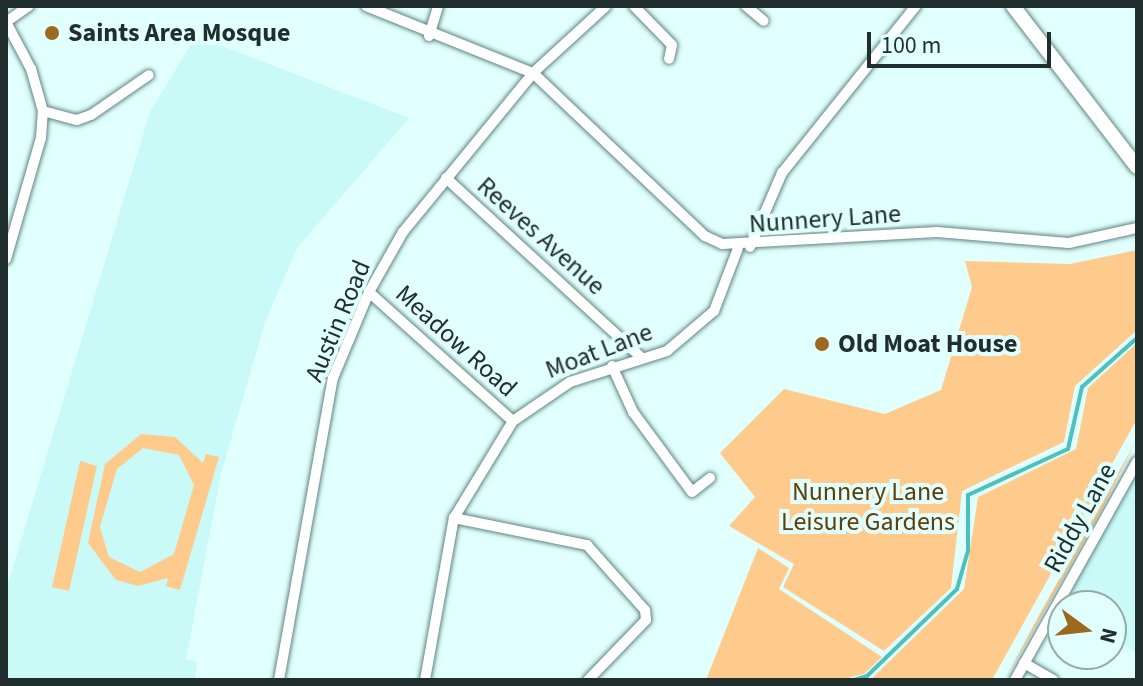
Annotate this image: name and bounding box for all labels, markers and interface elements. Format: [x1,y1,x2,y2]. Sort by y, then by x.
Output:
scale bar [871,16,1055,66]
place label: Saints Area Mosque [68,17,290,49]
marker: Saints Area Mosque [43,24,61,42]
text: 100 m [881,28,941,63]
street label: Reeves Avenue [471,170,611,302]
street label: Nunnery Lane [748,198,902,240]
street label: Austin Road [298,256,378,386]
street label: Meadow Road [389,278,523,404]
street label: Moat Lane [541,316,657,386]
place label: Old Moat House [838,328,1017,360]
marker: Old Moat House [813,335,831,353]
street label: Riddy Lane [1037,458,1123,578]
park label: Nunnery Lane Leisure Gardens [781,476,955,538]
north arrow [1047,590,1127,670]
text: N [1091,624,1126,647]

